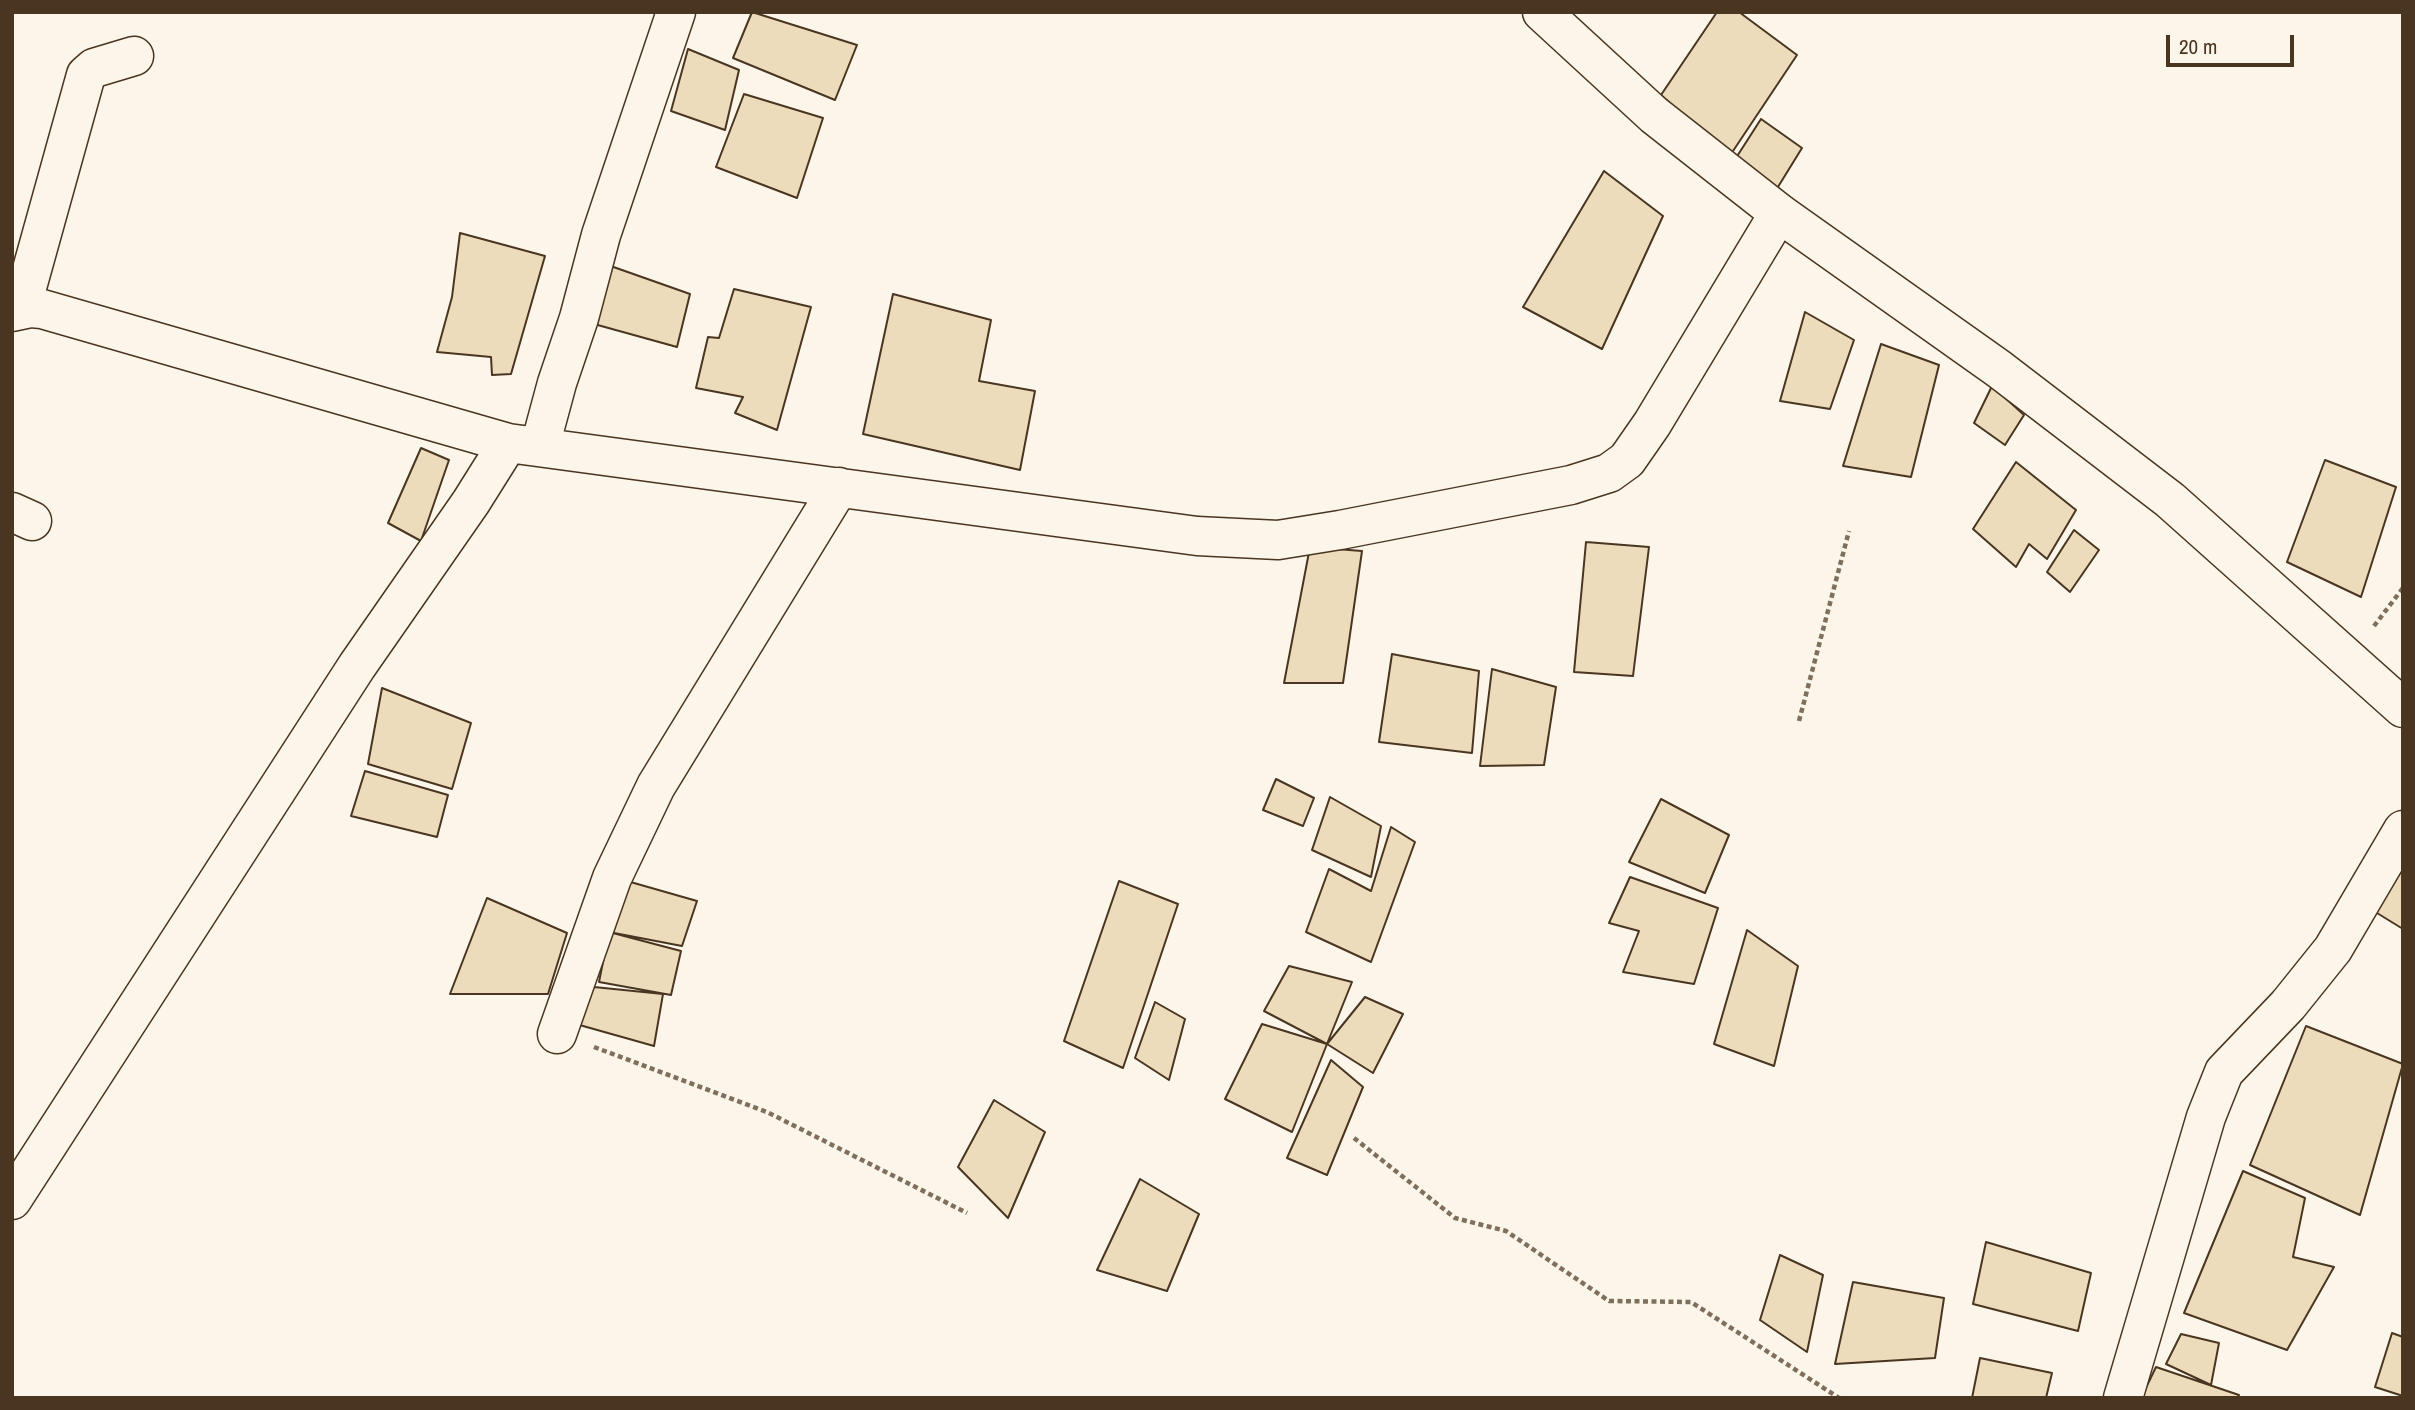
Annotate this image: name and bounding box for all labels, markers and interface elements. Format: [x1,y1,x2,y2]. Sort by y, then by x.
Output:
scale bar [2170,21,2298,65]
text: 20 m [2179,32,2217,61]

